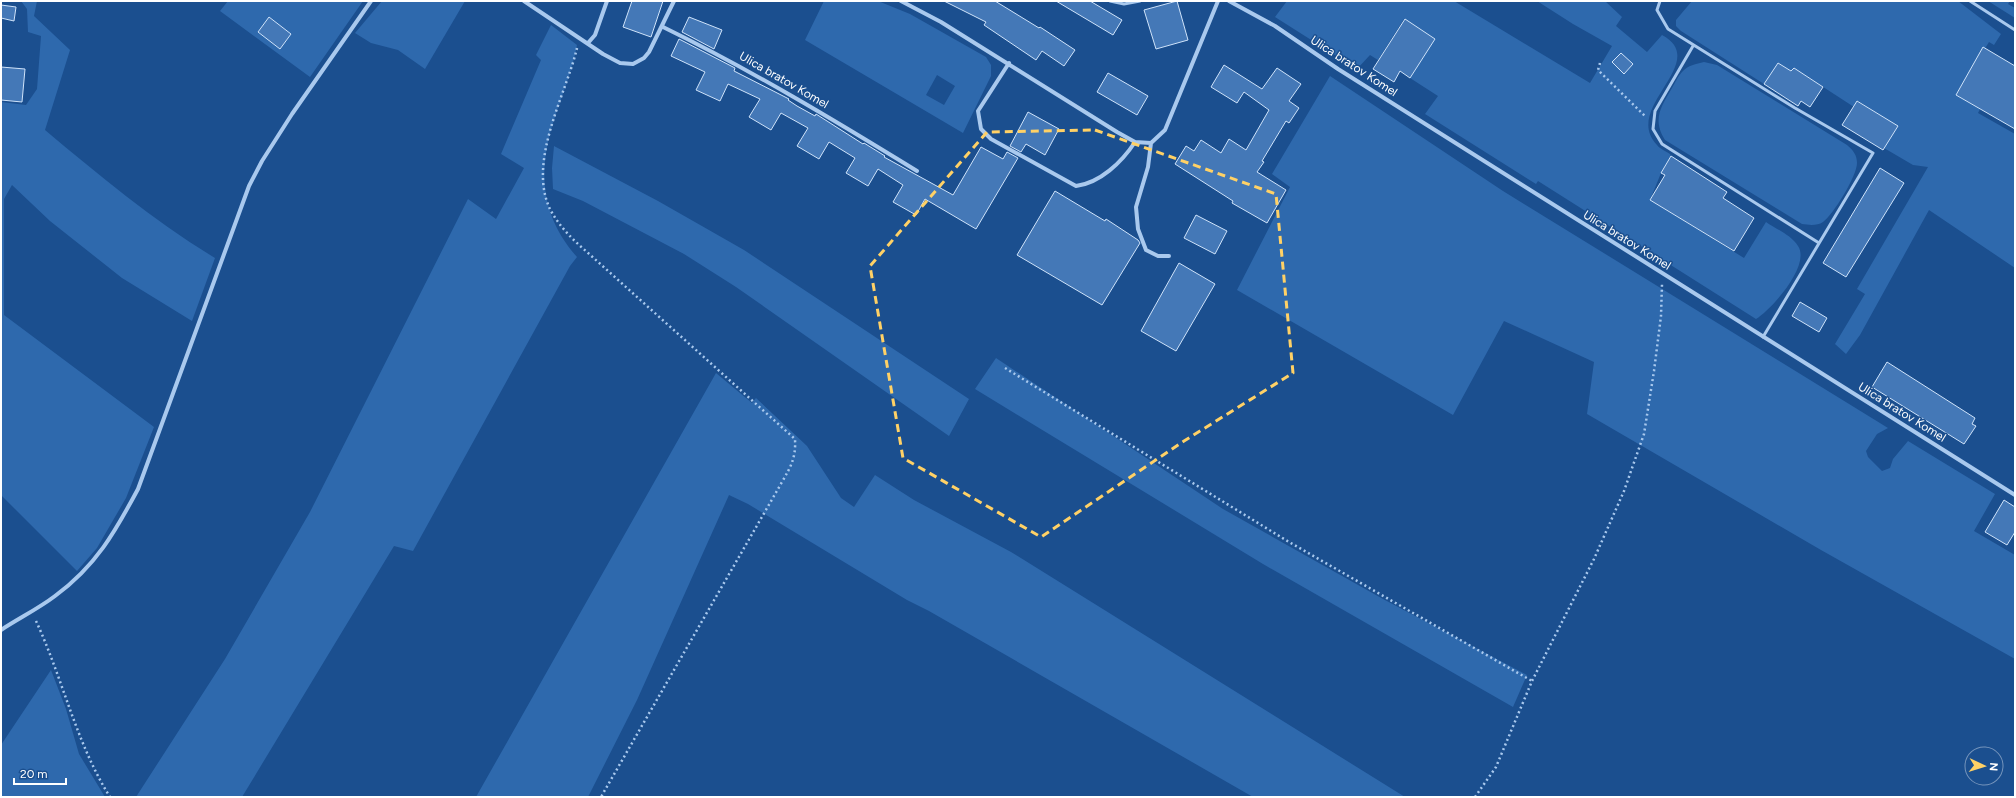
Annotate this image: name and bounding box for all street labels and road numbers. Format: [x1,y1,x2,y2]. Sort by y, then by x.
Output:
street label: Ulica bratov Komel [1308,33,1400,99]
street label: Ulica bratov Komel [737,49,831,111]
street label: Ulica bratov Komel [1581,207,1673,273]
street label: Ulica bratov Komel [1856,379,1948,445]

